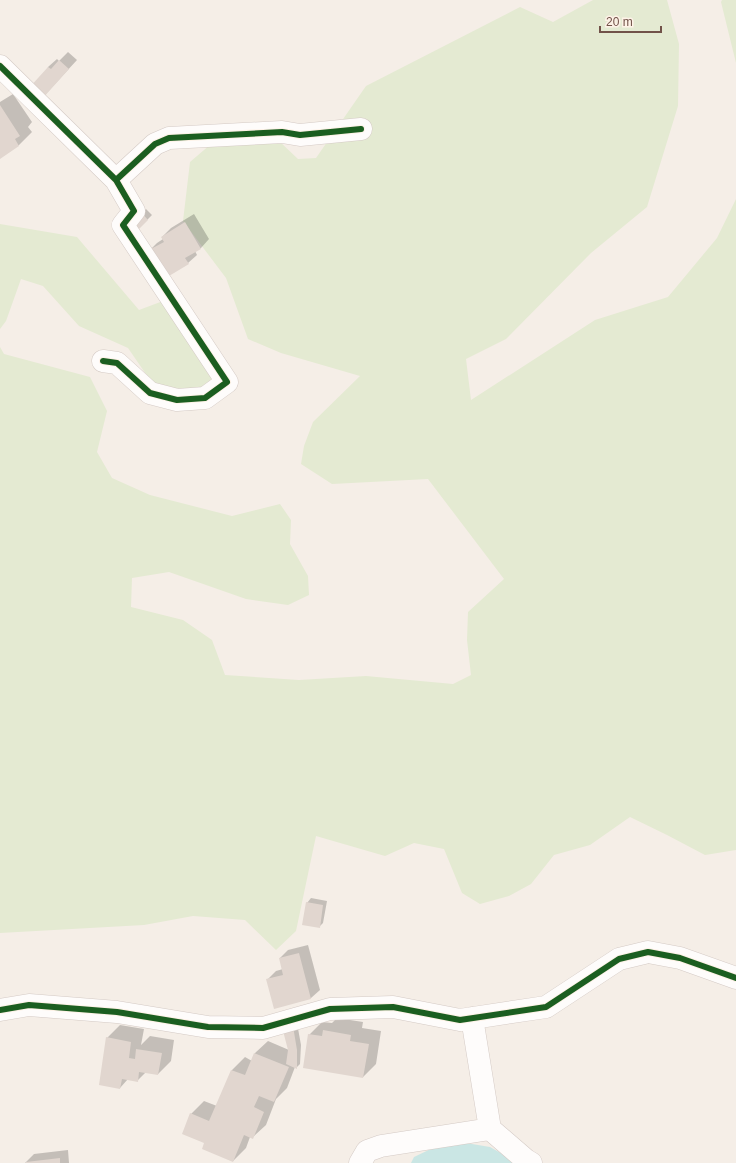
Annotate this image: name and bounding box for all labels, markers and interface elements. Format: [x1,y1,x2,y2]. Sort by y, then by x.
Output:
scale bar [600,8,661,34]
text: 20 m [606,15,633,29]

